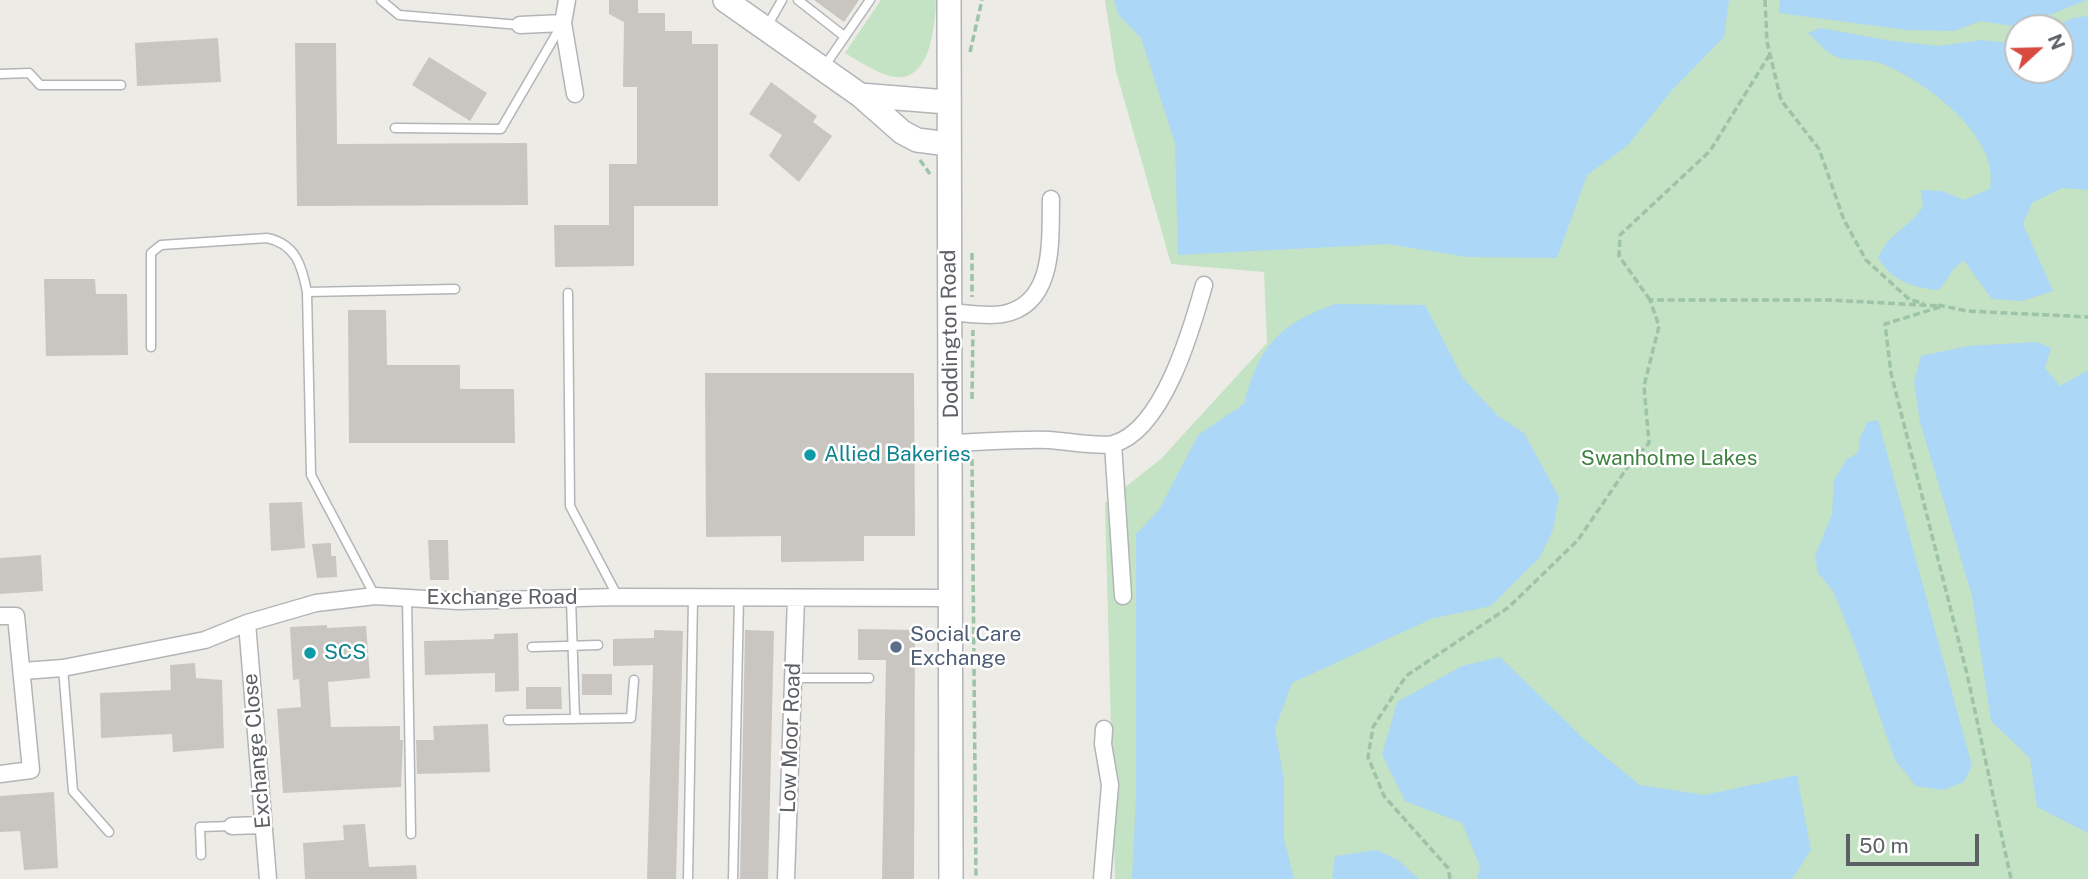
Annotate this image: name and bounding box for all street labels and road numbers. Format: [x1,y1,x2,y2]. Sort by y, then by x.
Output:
street label: Doddington Road [936,249,964,419]
street label: Exchange Road [427,585,577,611]
street label: Low Moor Road [776,663,806,813]
street label: Exchange Close [238,672,276,830]

